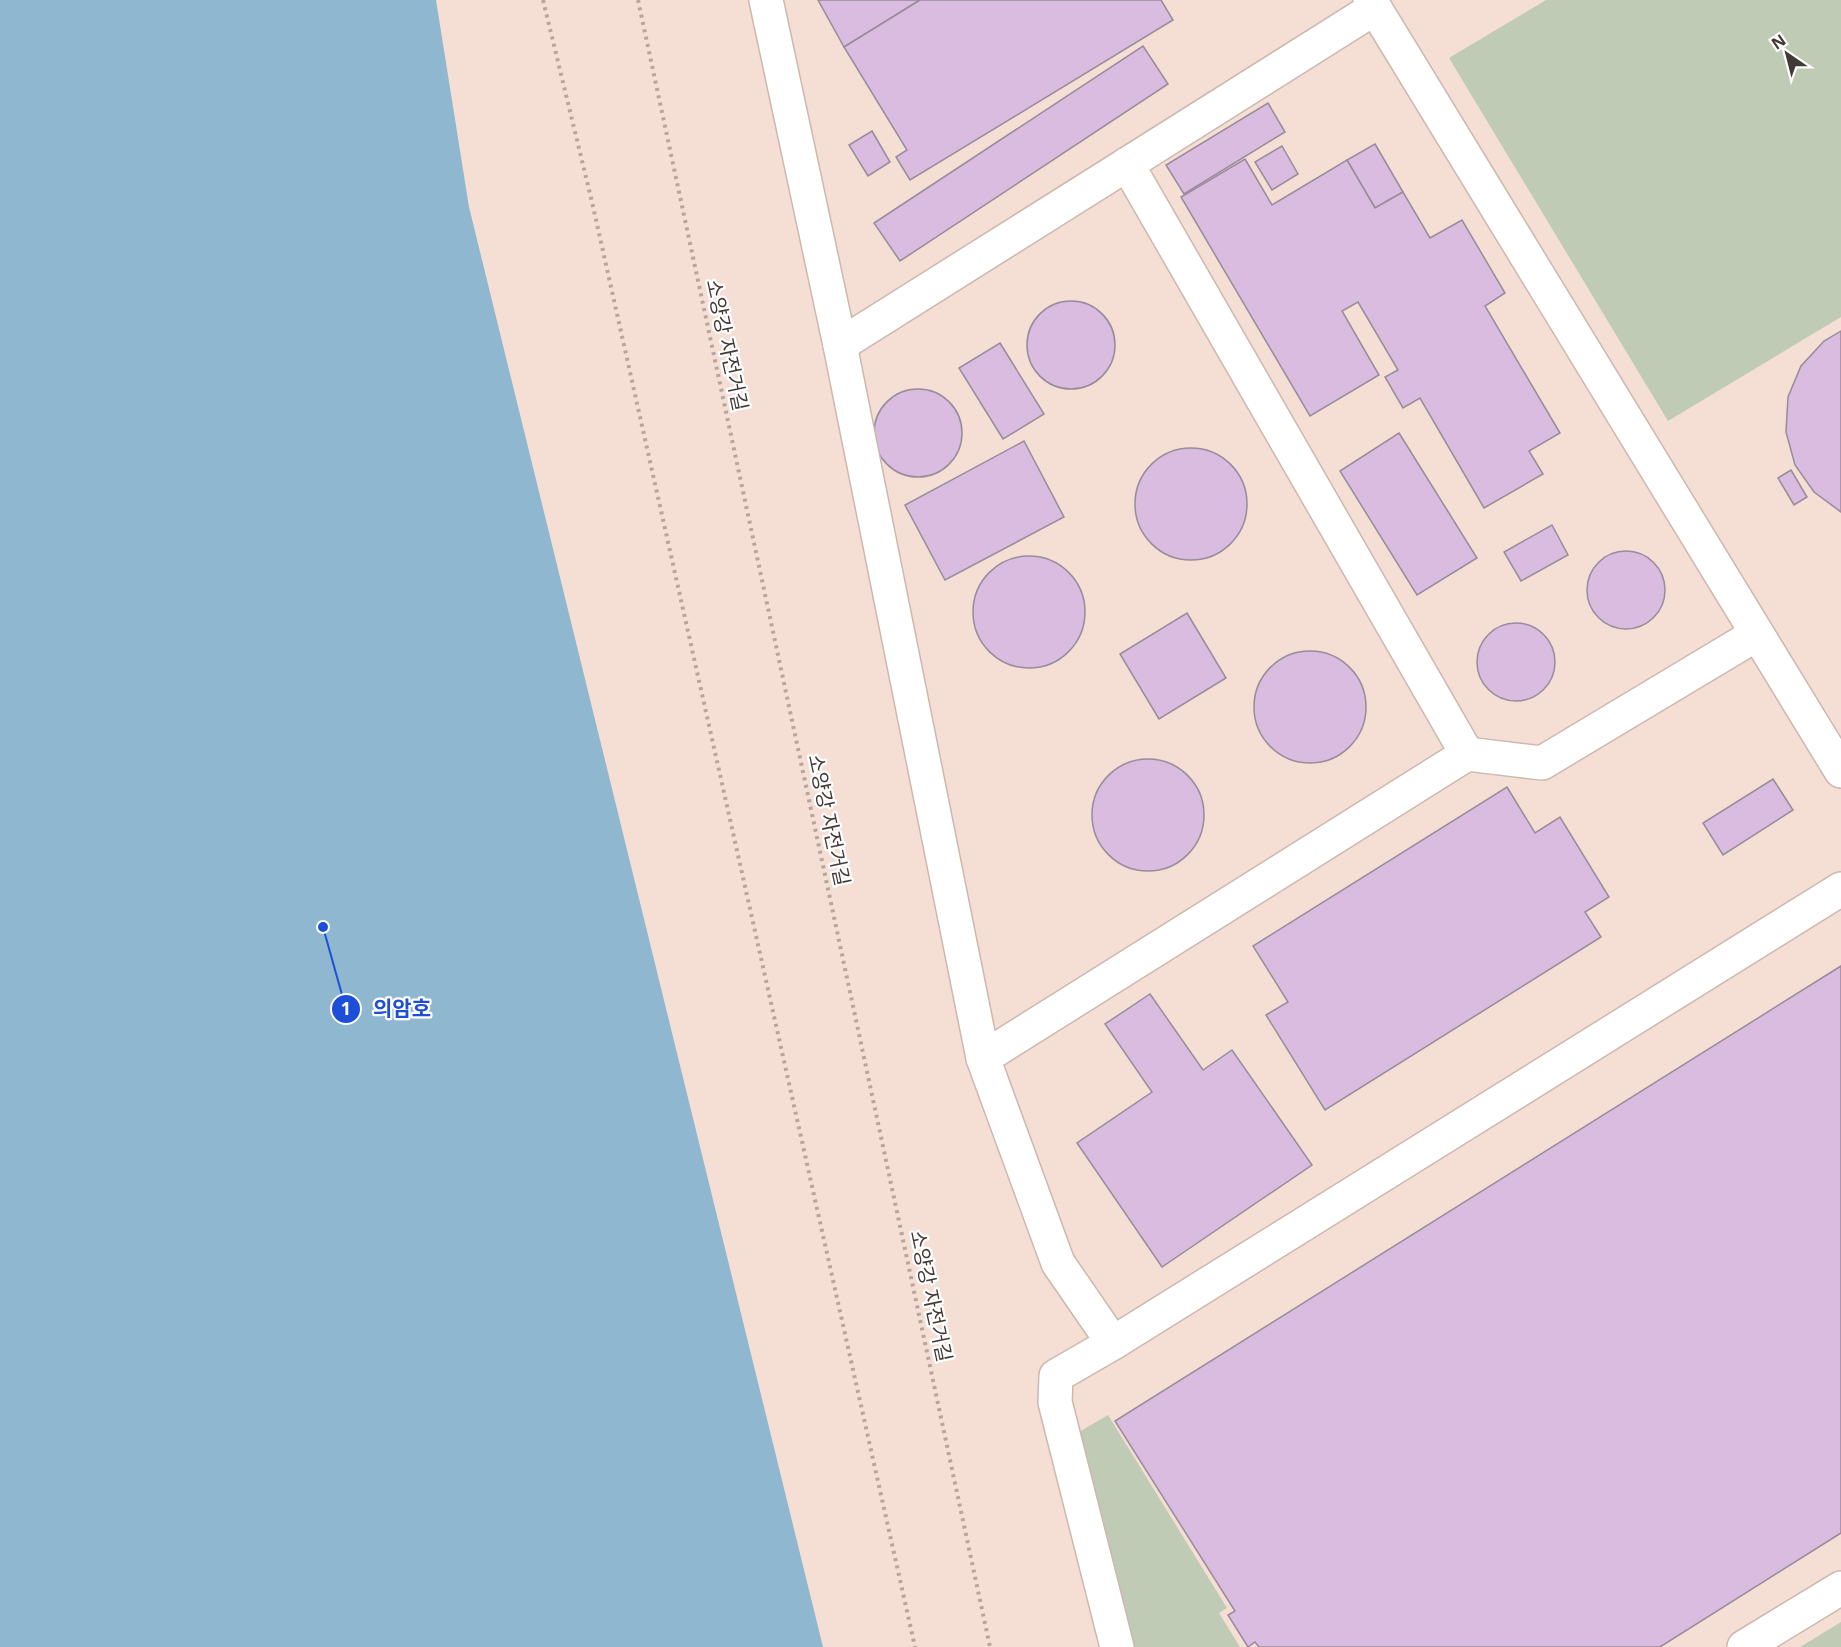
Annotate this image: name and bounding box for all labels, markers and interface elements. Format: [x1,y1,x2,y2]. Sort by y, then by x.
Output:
north arrow [1757,24,1817,84]
text: N [1767,29,1790,54]
street label: 소양강 자전거길 [700,277,755,413]
street label: 소양강 자전거길 [802,752,857,888]
callout: 의암호 [331,989,443,1028]
text: 의암호 [373,994,431,1022]
text: 1 [341,996,351,1020]
street label: 소양강 자전거길 [904,1228,959,1364]

